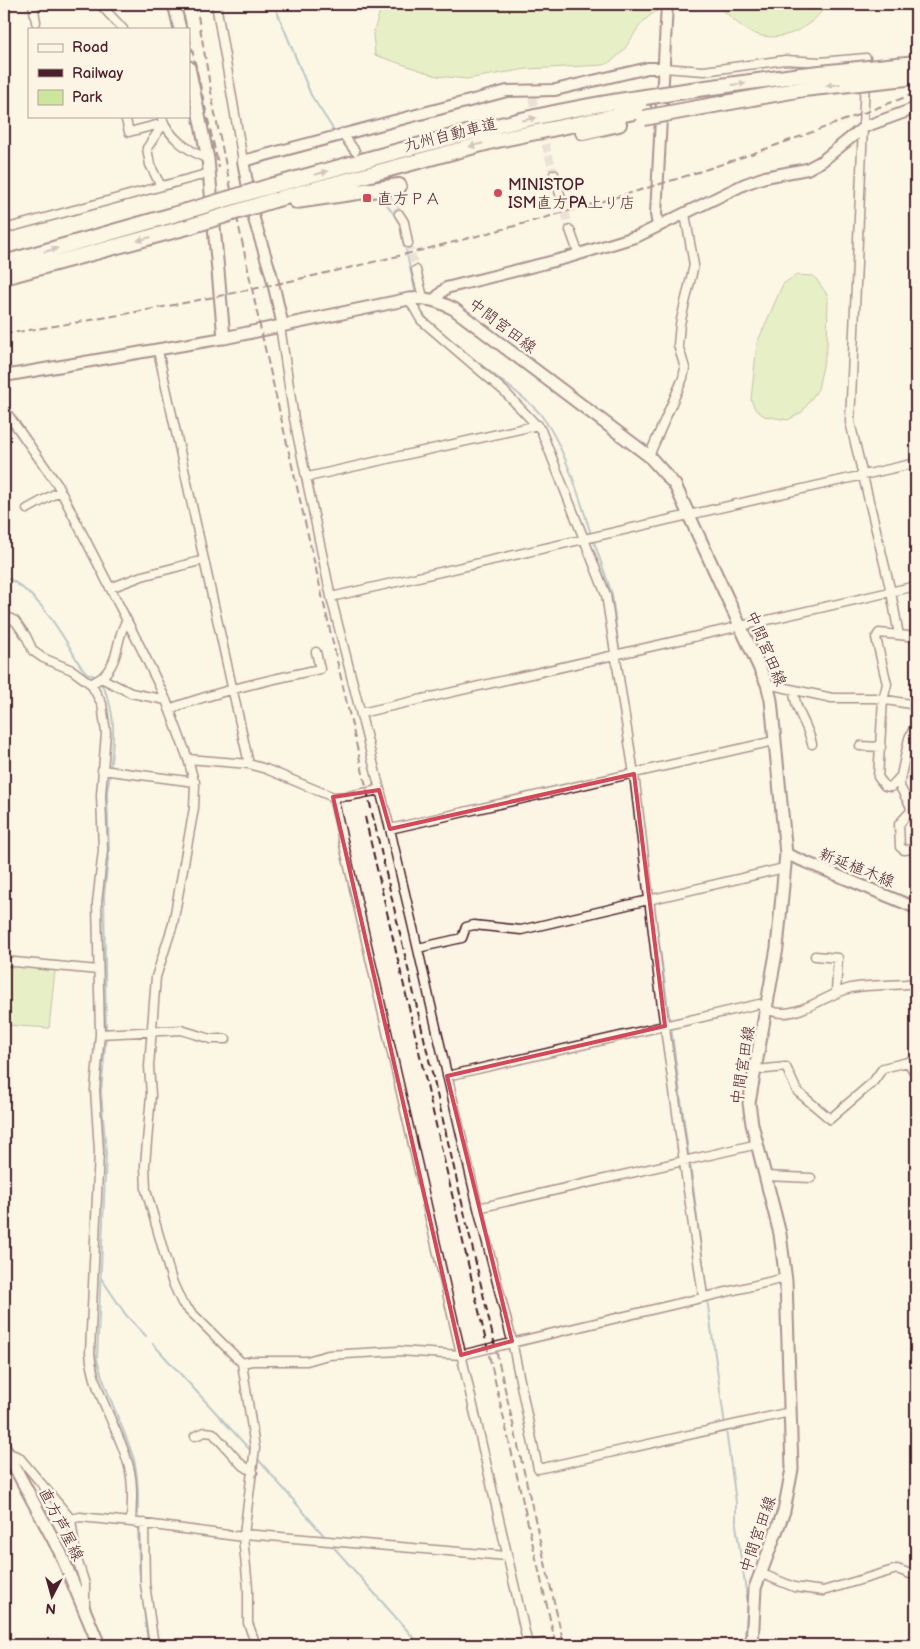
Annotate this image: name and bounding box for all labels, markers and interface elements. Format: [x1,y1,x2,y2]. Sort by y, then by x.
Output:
legend [28,28,190,118]
text: Road [72,38,108,57]
text: Railway [72,64,123,83]
one-way arrow [731,80,747,88]
one-way arrow [825,81,841,89]
text: Park [72,88,103,107]
street label: 九州自動車道 [401,115,499,156]
one-way arrow [521,115,536,123]
one-way arrow [469,141,484,149]
one-way arrow [313,168,328,176]
place label: MINISTOP ISM直方PA上り店 [508,176,635,213]
marker: MINISTOP ISM直方PA上り店 [492,187,504,199]
place label: 直方ＰＡ [377,190,441,209]
marker: 直方ＰＡ [361,192,373,204]
one-way arrow [136,235,151,243]
one-way arrow [43,246,58,254]
street label: 中間宮田線 [464,295,540,358]
street label: 中間宮田線 [741,608,790,689]
street label: 新延植木線 [816,845,897,892]
street label: 中間宮田線 [728,1024,759,1106]
street label: 直方芦屋線 [34,1485,87,1565]
street label: 中間宮田線 [736,1494,780,1575]
north arrow [28,1572,78,1622]
text: N [45,1599,57,1617]

